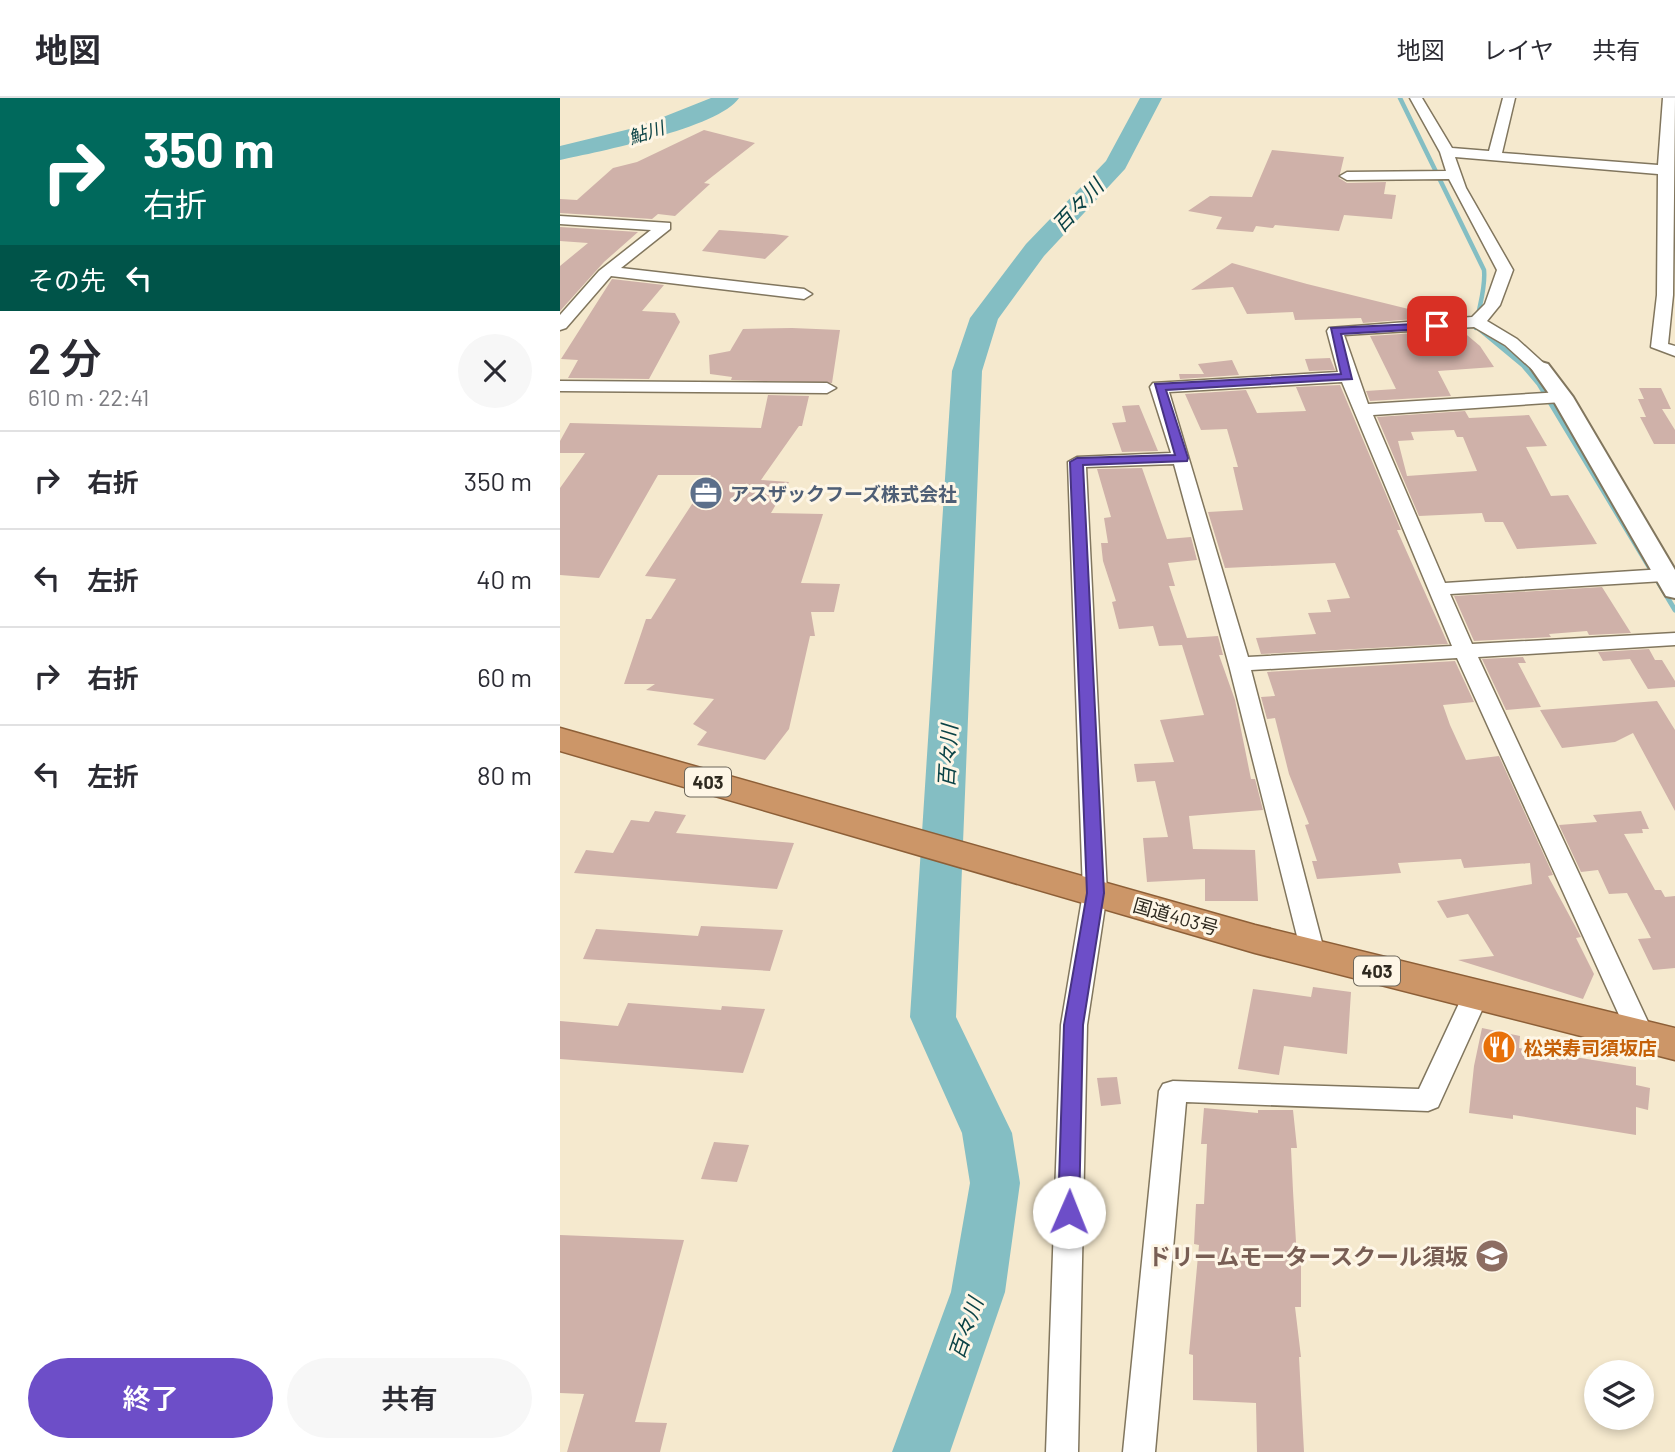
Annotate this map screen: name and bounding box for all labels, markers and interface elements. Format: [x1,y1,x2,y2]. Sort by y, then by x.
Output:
text: 地図 [35,29,101,69]
text: 地図 [1397,35,1445,64]
text: レイヤ [1483,35,1554,64]
text: 共有 [1592,35,1640,64]
water label: 鮎川 [625,115,668,148]
text: 350 m [143,119,275,178]
icon: right [28,126,119,217]
water label: 百々川 [1046,172,1109,237]
text: 右折 [143,184,207,222]
icon: left [120,259,158,297]
text: その先 [28,264,106,295]
pin [1407,296,1467,356]
icon: arrive [1418,307,1456,345]
text: 2 分 [28,332,102,382]
button: close [458,334,532,408]
text: 610 m · 22:41 [28,383,149,411]
icon: right [28,461,66,499]
text: 350 m [464,465,532,496]
text: 右折 [87,466,139,497]
office icon: アスザックフーズ株式会社 [687,474,725,512]
place label: アスザックフーズ株式会社 [730,482,957,505]
icon: left [28,559,66,597]
text: 40 m [476,563,532,594]
text: 左折 [87,564,139,595]
icon: right [28,657,66,695]
text: 60 m [477,661,532,692]
text: 右折 [87,662,139,693]
water label: 百々川 [933,722,961,788]
icon: left [28,755,66,793]
text: 80 m [477,759,532,790]
text: 左折 [87,760,139,791]
road number: 403 [685,768,731,796]
street label: 国道403号 [1131,893,1221,939]
road number: 403 [1354,956,1400,986]
restaurant icon: 松栄寿司須坂店 [1480,1028,1518,1066]
place label: 松栄寿司須坂店 [1524,1036,1657,1059]
position arrow [1032,1175,1106,1249]
school or university icon: ドリームモータースクール須坂 [1473,1237,1511,1275]
place label: ドリームモータースクール須坂 [1148,1242,1468,1270]
water label: 百々川 [943,1292,988,1362]
button: 終了 [28,1358,273,1438]
button: 共有 [287,1358,532,1438]
map controls [1584,1360,1654,1430]
button: layers [1584,1360,1654,1430]

